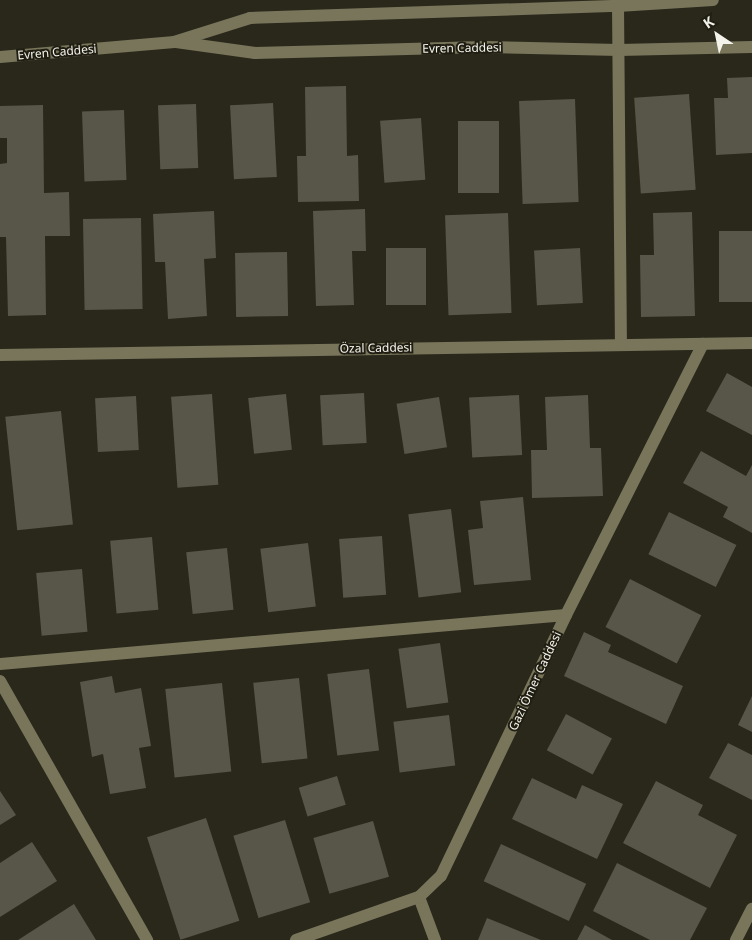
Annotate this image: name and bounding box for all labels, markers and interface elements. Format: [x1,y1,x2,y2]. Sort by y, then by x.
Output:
north arrow [692,10,742,60]
text: K [699,12,717,33]
street label: Evren Caddesi [422,40,502,56]
street label: Evren Caddesi [17,41,97,63]
street label: Özal Caddesi [340,340,412,356]
street label: Gazi Ömer Caddesi [506,629,564,733]

